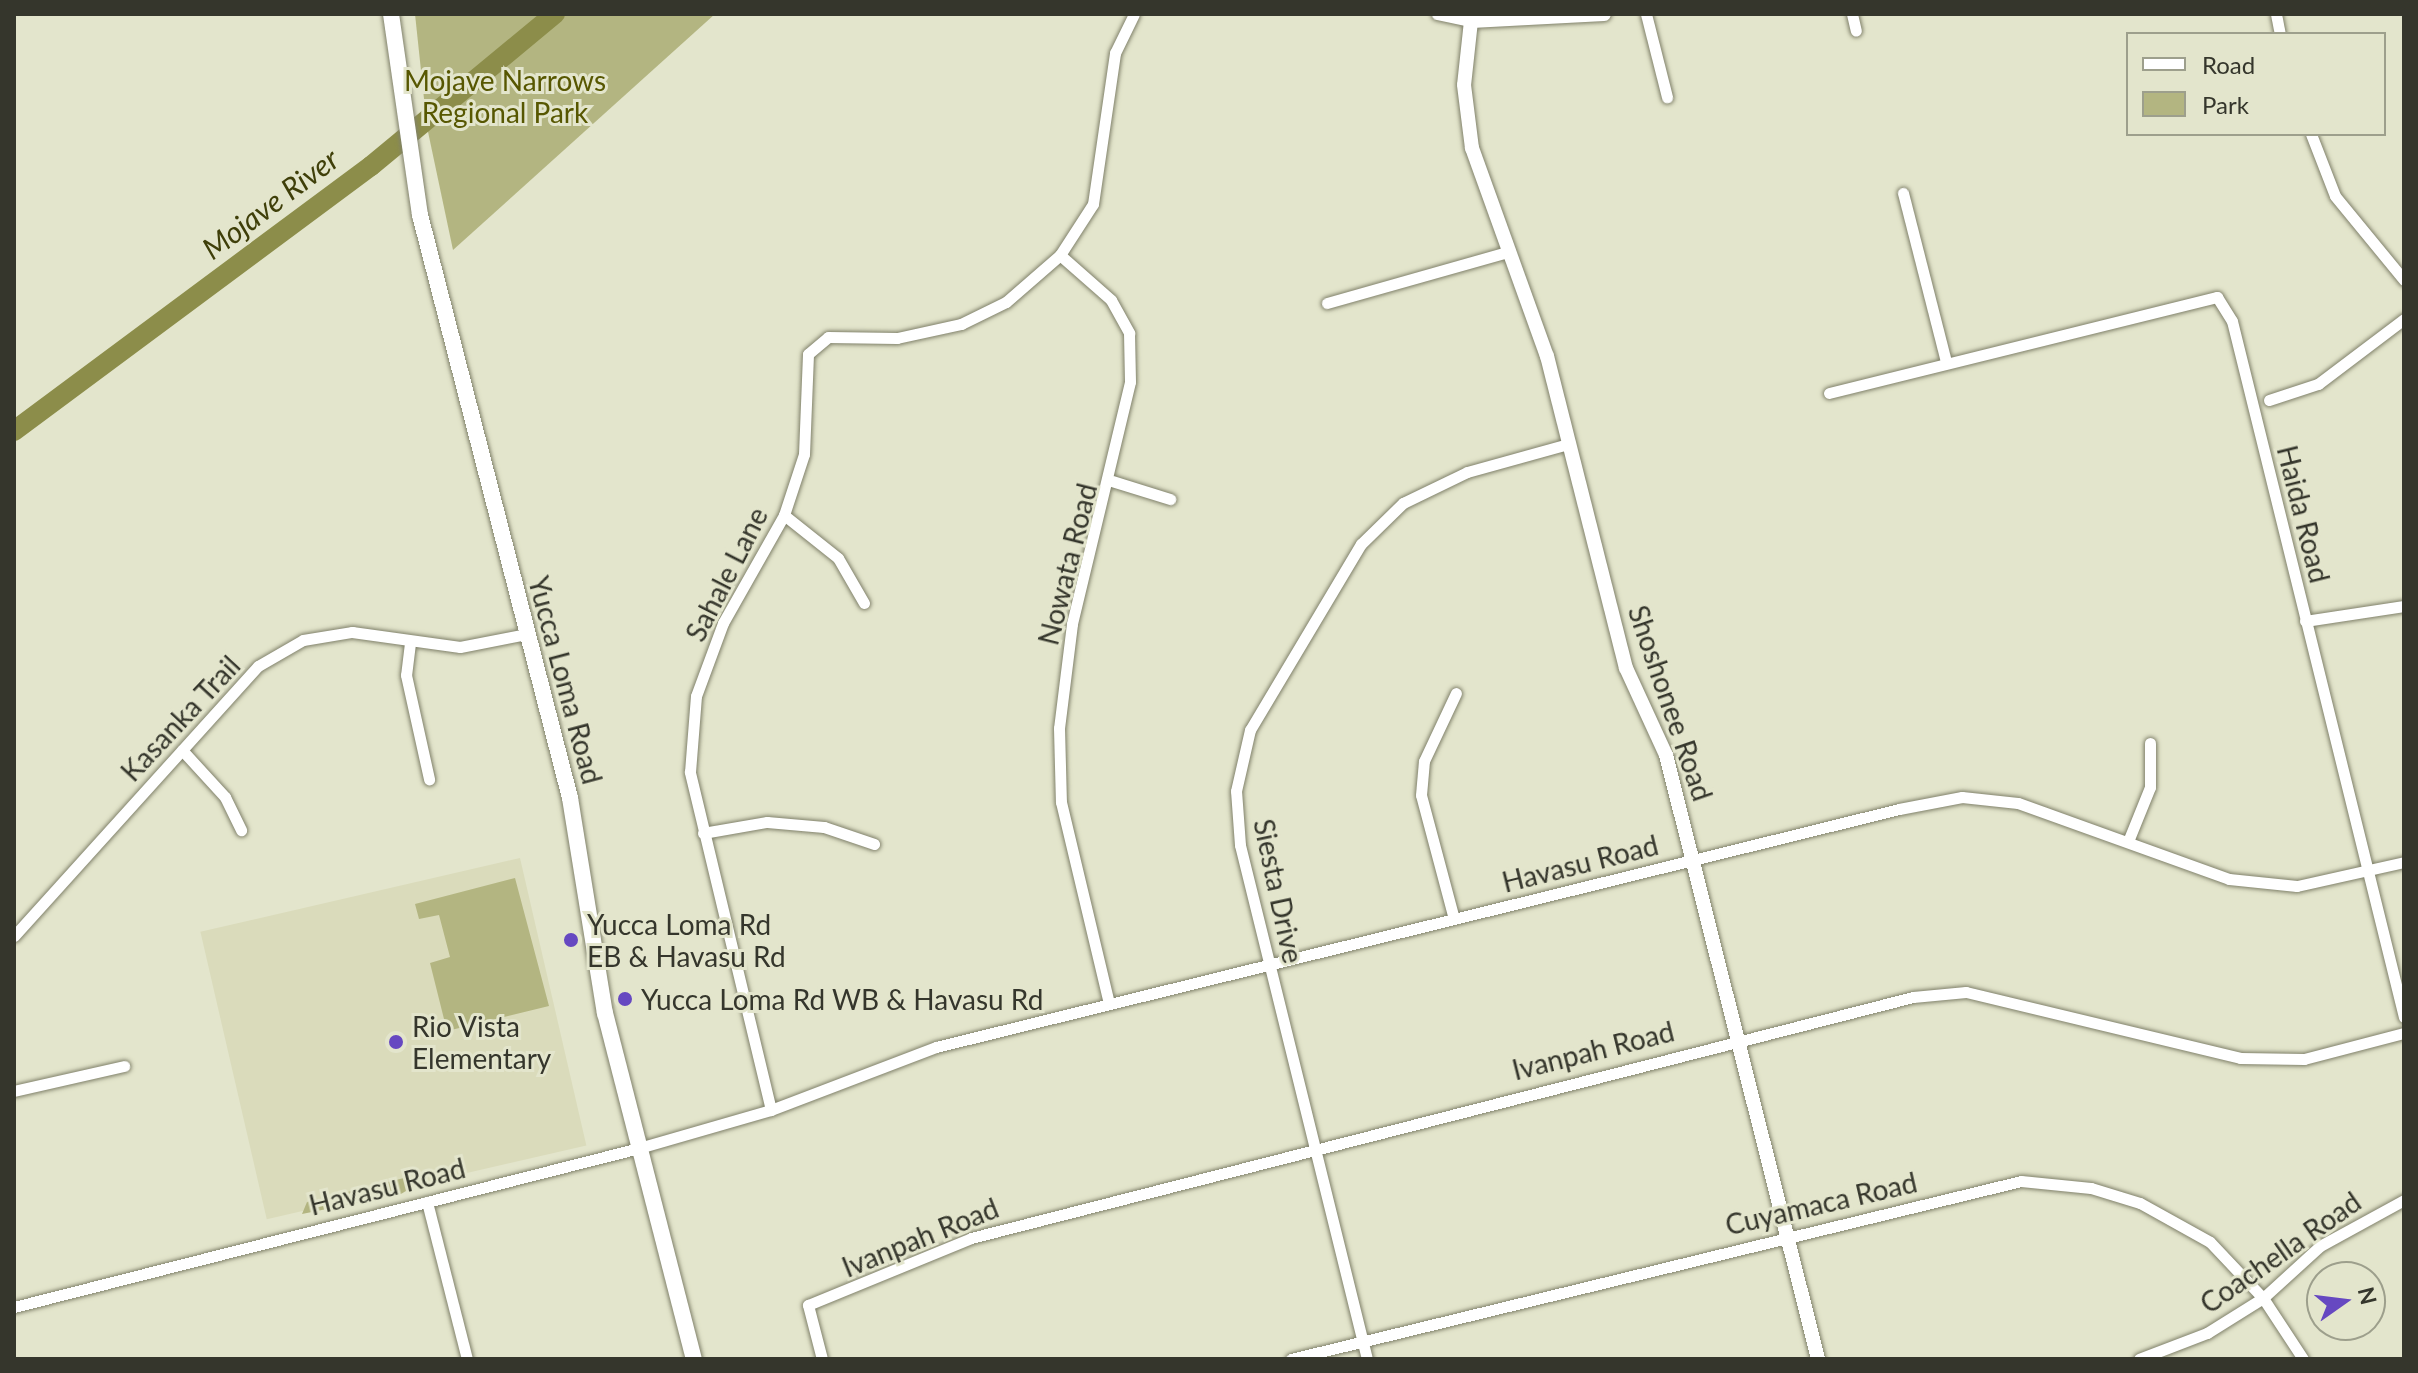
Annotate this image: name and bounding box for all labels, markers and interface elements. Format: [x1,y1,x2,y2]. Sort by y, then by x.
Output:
legend [2126,32,2386,136]
text: Road [2202,50,2255,79]
park label: Mojave Narrows Regional Park [404,63,606,129]
text: Park [2202,90,2249,119]
water label: Mojave River [195,140,345,266]
street label: Haida Road [2271,442,2337,586]
street label: Nowata Road [1031,480,1103,648]
street label: Sahale Lane [678,501,774,647]
street label: Yucca Loma Road [522,572,610,788]
street label: Shoshonee Road [1622,601,1720,805]
street label: Kasanka Trail [113,648,247,788]
street label: Siesta Drive [1247,816,1311,966]
street label: Havasu Road [1498,827,1662,899]
place label: Yucca Loma Rd EB & Havasu Rd [587,907,786,973]
marker: Yucca Loma Rd EB & Havasu Rd [562,931,580,949]
place label: Yucca Loma Rd WB & Havasu Rd [641,982,1044,1016]
marker: Yucca Loma Rd WB & Havasu Rd [616,990,634,1008]
place label: Rio Vista Elementary [412,1009,551,1075]
street label: Ivanpah Road [1509,1014,1677,1086]
marker: Rio Vista Elementary [387,1033,405,1051]
street label: Havasu Road [305,1150,469,1222]
street label: Cuyamaca Road [1722,1165,1920,1241]
street label: Coachella Road [2193,1184,2367,1320]
street label: Ivanpah Road [837,1190,1003,1284]
north arrow [2306,1261,2386,1341]
text: N [2353,1284,2383,1307]

